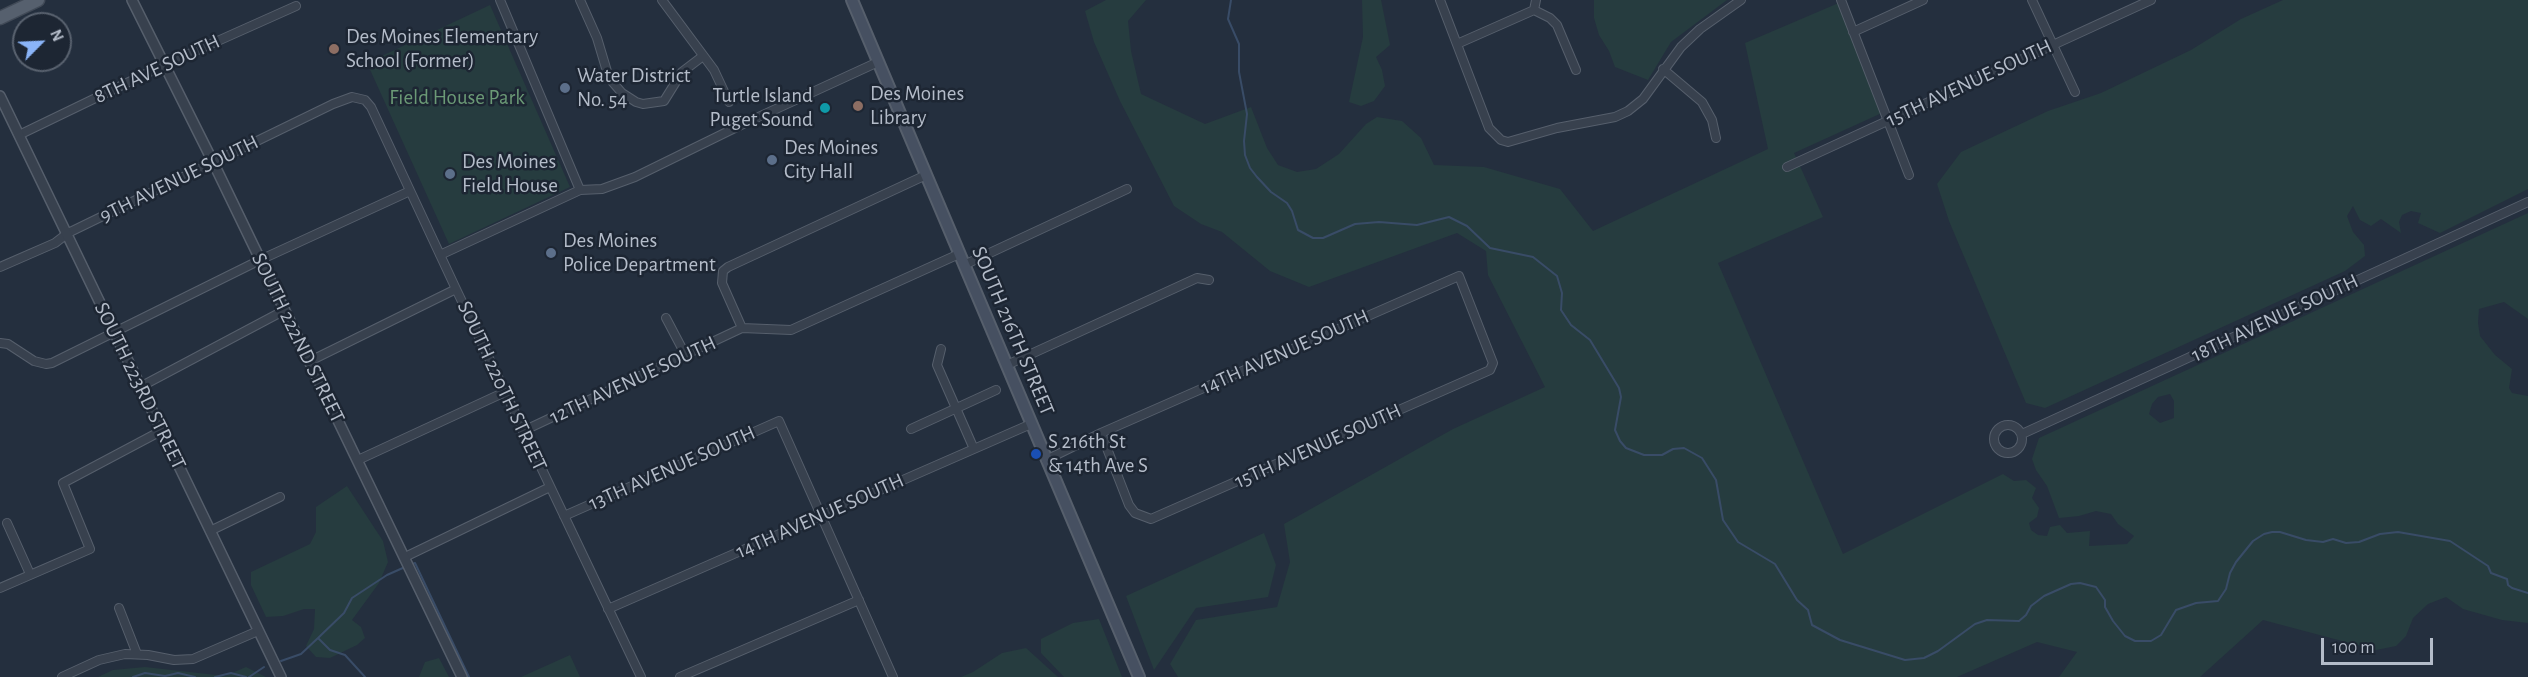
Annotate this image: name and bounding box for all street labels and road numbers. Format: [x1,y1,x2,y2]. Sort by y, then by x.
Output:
street label: 8TH AVE SOUTH [90,29,224,109]
street label: 15TH AVENUE SOUTH [1882,34,2056,132]
street label: 9TH AVENUE SOUTH [95,130,263,228]
street label: SOUTH 216TH STREET [966,243,1060,419]
street label: SOUTH 222ND STREET [246,249,350,427]
street label: 18TH AVENUE SOUTH [2188,268,2362,368]
street label: SOUTH 220TH STREET [452,297,552,475]
street label: SOUTH 223RD STREET [89,298,191,474]
street label: 14TH AVENUE SOUTH [1197,304,1373,400]
street label: 12TH AVENUE SOUTH [546,330,720,430]
street label: 15TH AVENUE SOUTH [1231,398,1405,494]
street label: 13TH AVENUE SOUTH [585,420,759,516]
street label: 14TH AVENUE SOUTH [732,468,908,564]

